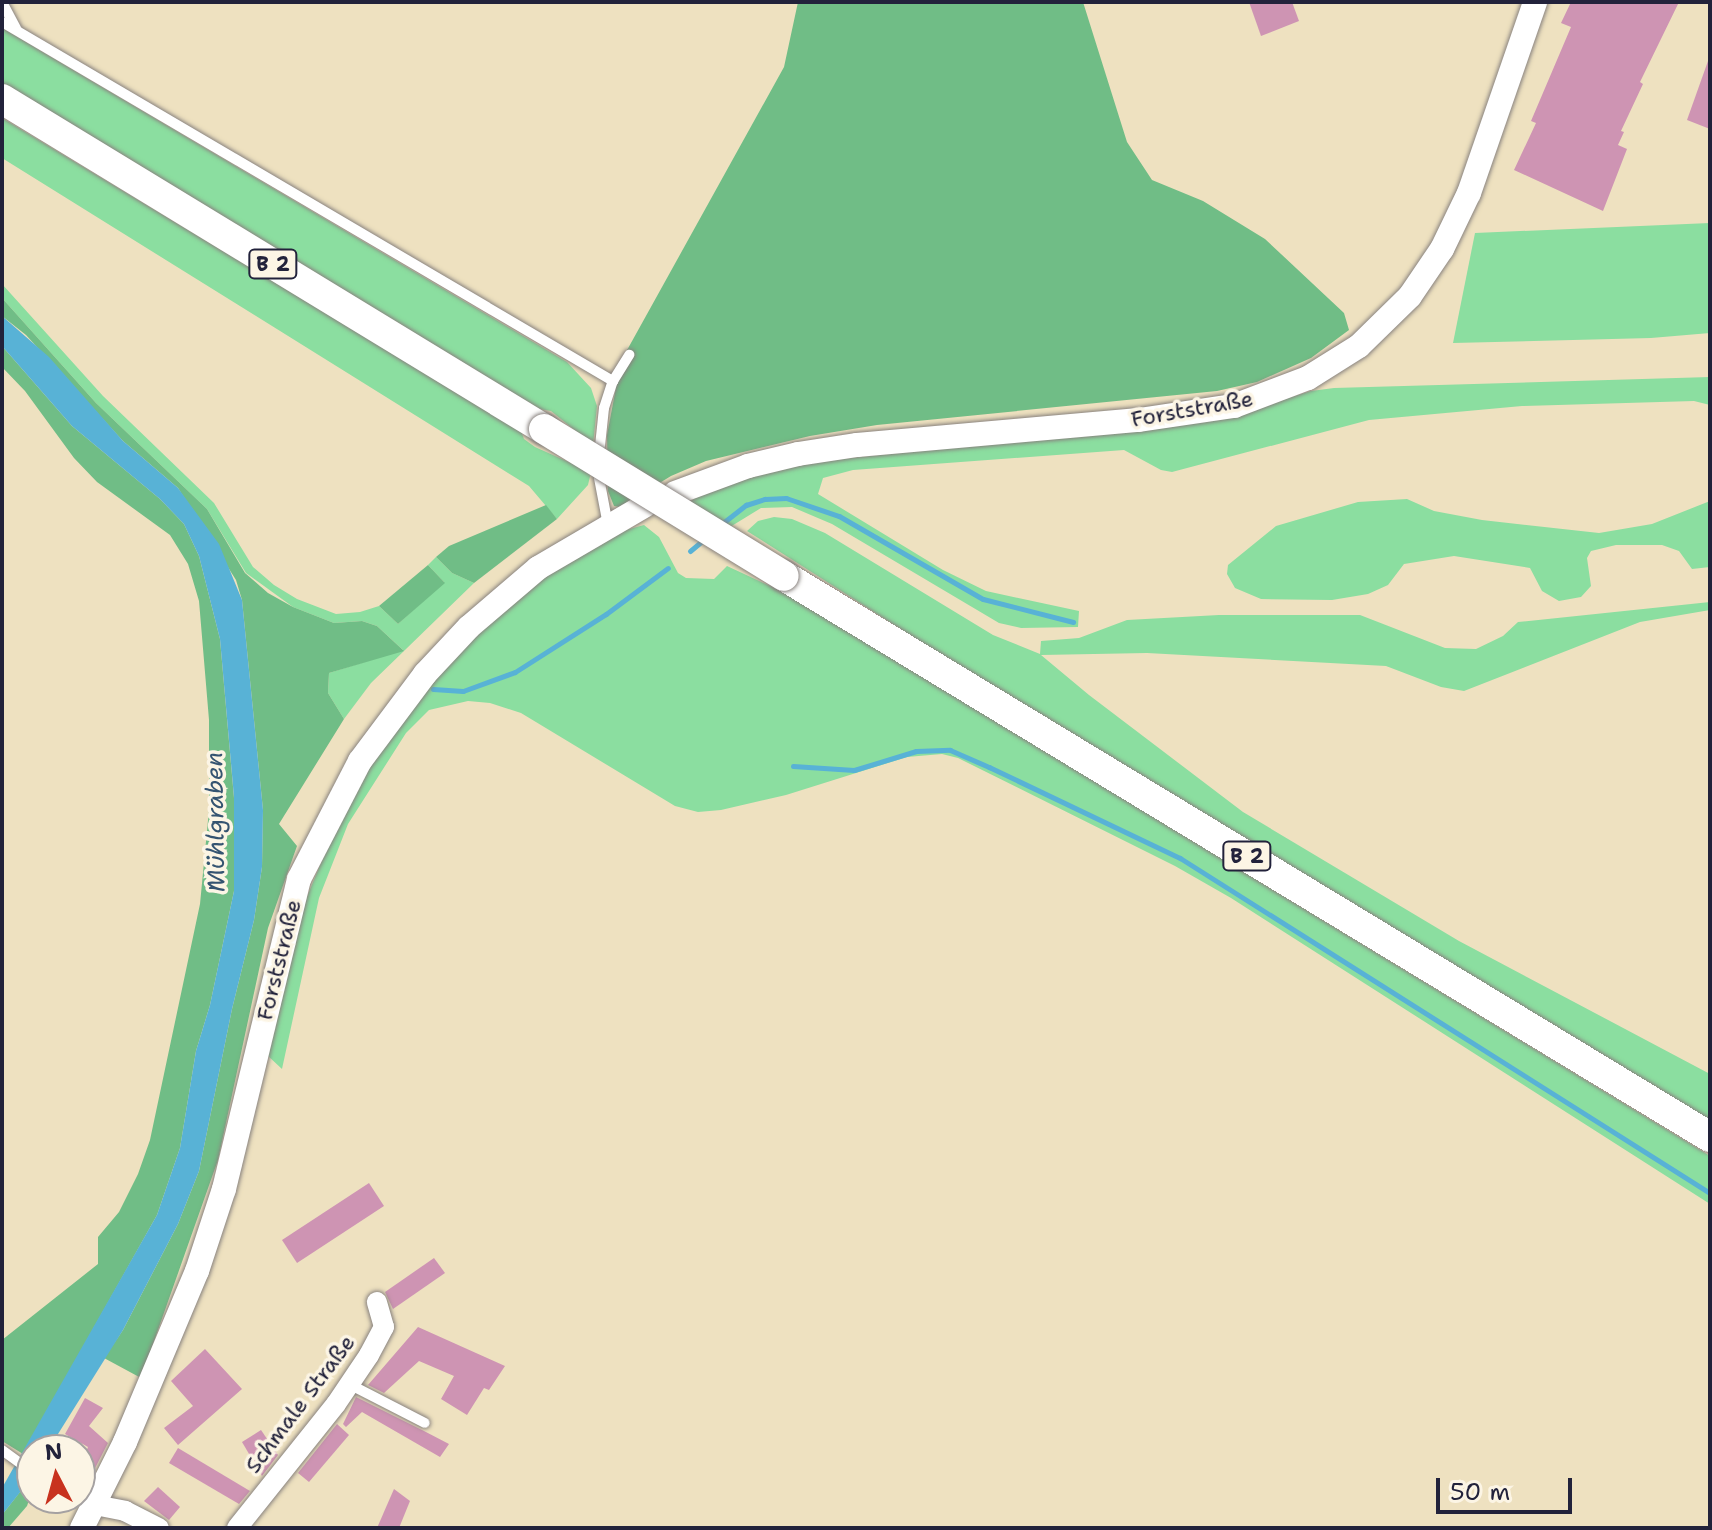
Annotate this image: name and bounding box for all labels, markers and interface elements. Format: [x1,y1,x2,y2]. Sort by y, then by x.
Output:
road number: B 2 [247,248,299,280]
street label: Forststraße [1129,385,1255,433]
water label: Mühlgraben [200,752,232,892]
road number: B 2 [1221,840,1273,872]
street label: Forststraße [251,897,307,1023]
street label: Schmale Straße [240,1330,360,1478]
north arrow [16,1434,96,1514]
text: N [43,1436,64,1467]
scale bar [1440,1462,1576,1512]
text: 50 m [1450,1476,1510,1508]

